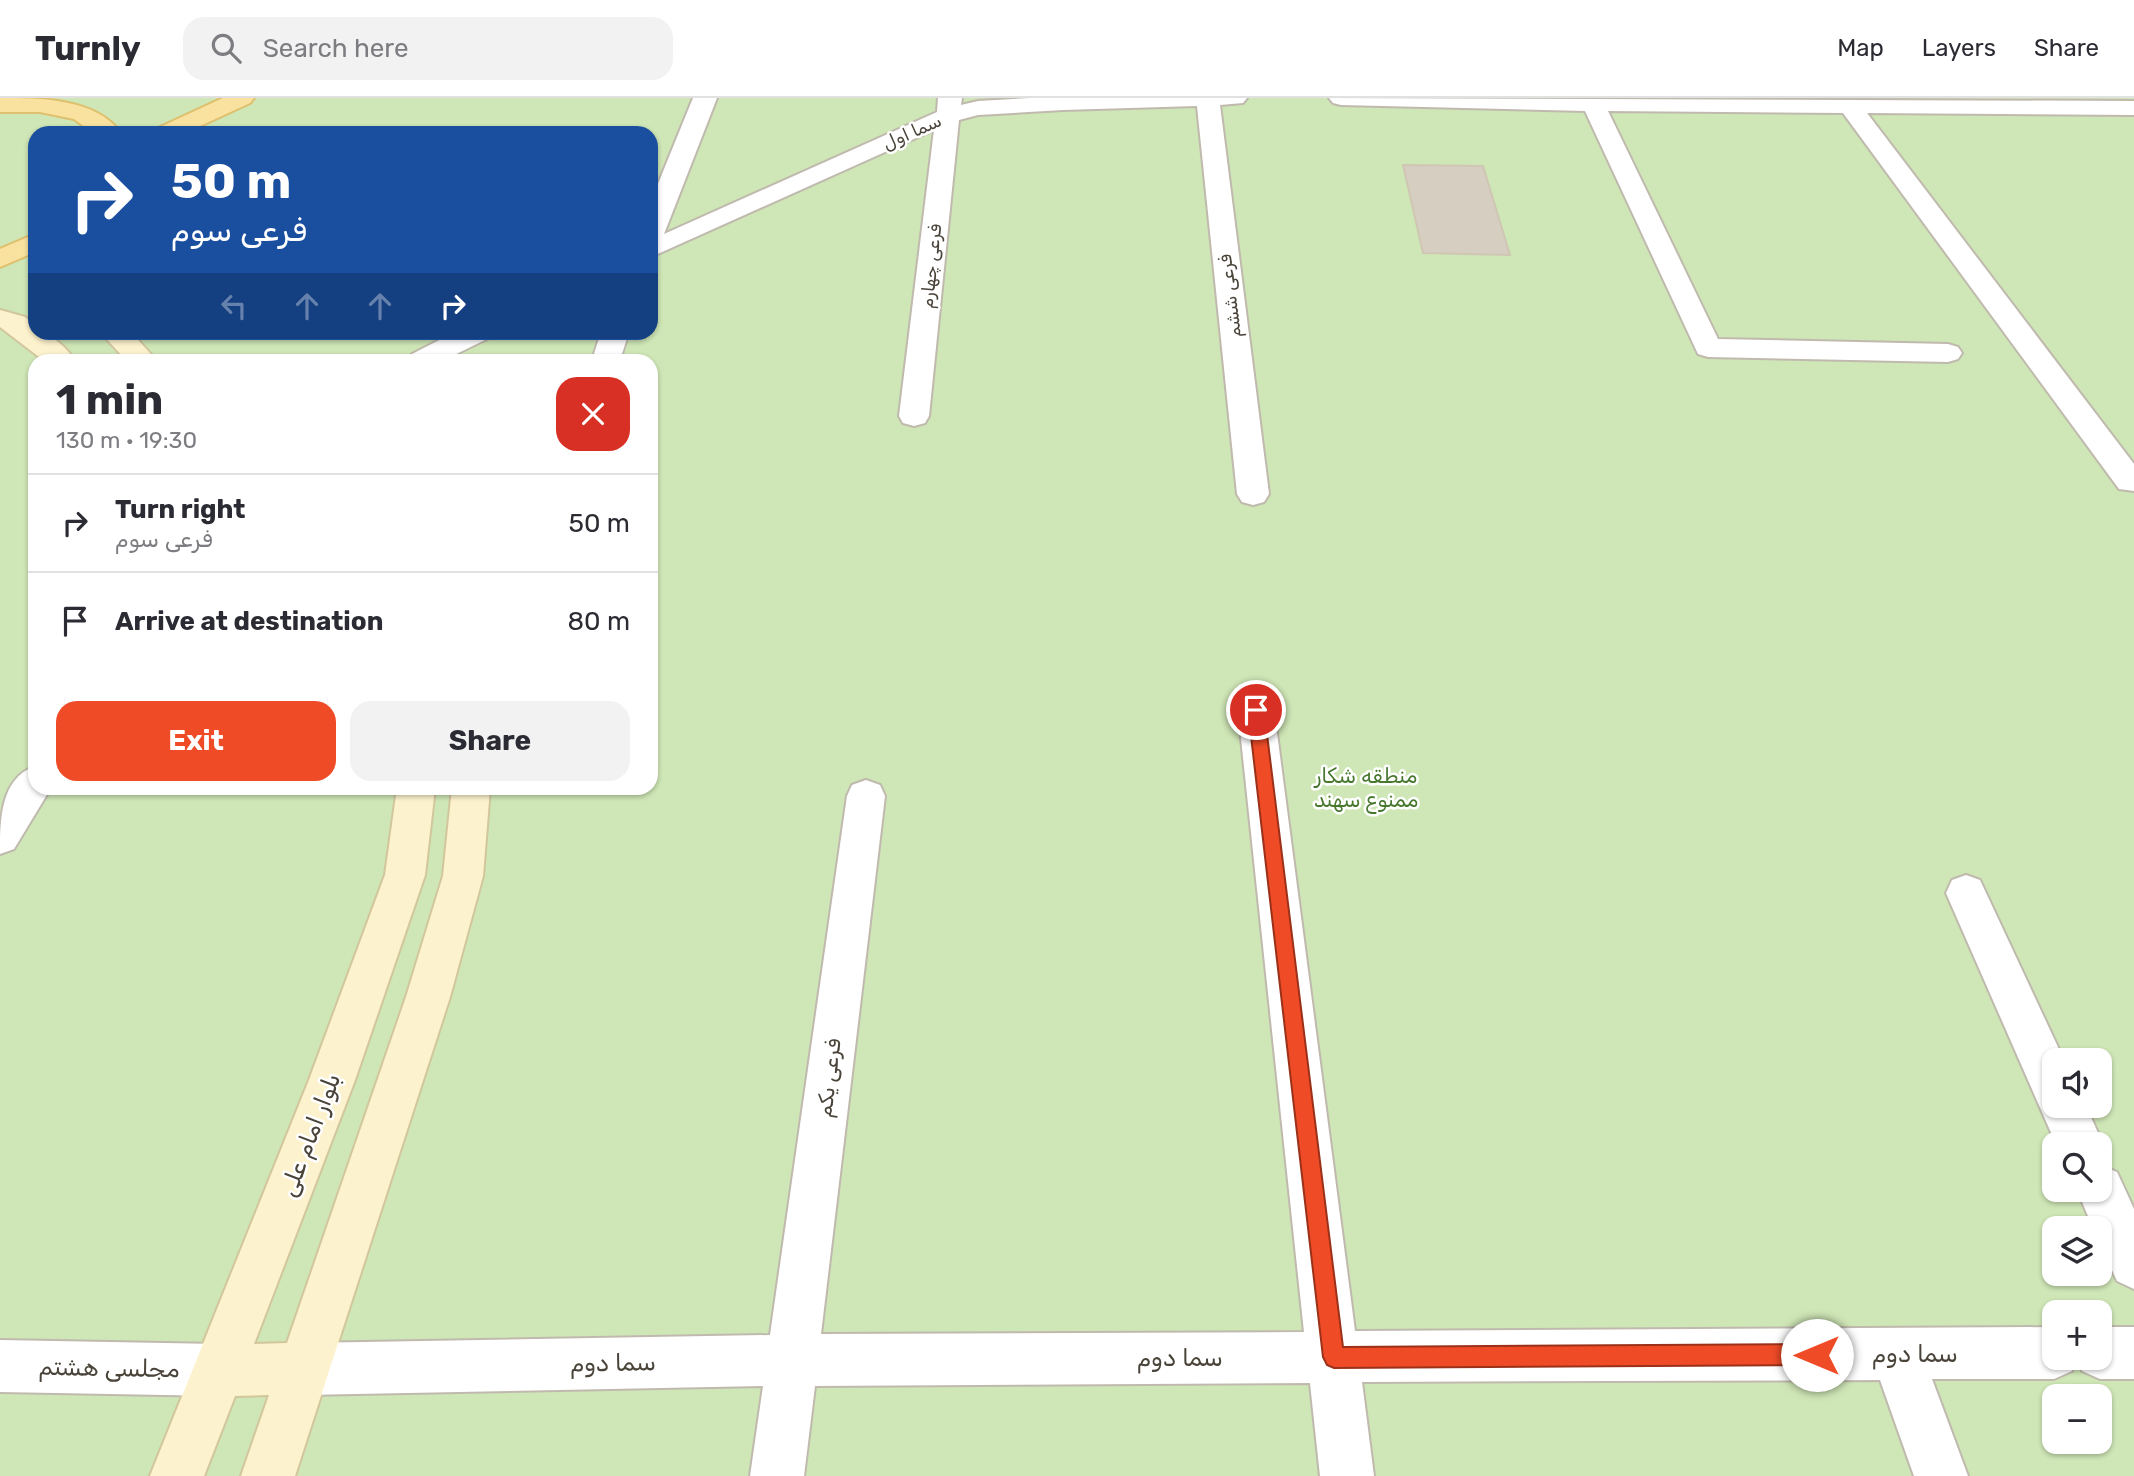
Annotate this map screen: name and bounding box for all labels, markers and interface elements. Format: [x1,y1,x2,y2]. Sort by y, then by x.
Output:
search box [183,17,673,80]
text: Turnly [35,29,141,68]
icon: search [207,29,245,67]
text: Search here [263,33,409,64]
text: Map [1837,34,1884,62]
text: Layers [1922,34,1996,62]
text: Share [2034,34,2099,62]
street label: سما اول [879,109,945,155]
text: 50 m [171,152,291,210]
icon: right [56,154,147,245]
text: فرعی سوم [171,211,307,249]
street label: فرعی چهارم [916,223,946,309]
street label: فرعی ششم [1214,253,1247,339]
icon: left [215,287,253,325]
icon: ahead [288,287,326,325]
icon: ahead [361,287,399,325]
icon: right [434,287,472,325]
text: 1 min [56,375,163,425]
button: close [556,377,630,451]
text: 130 m · 19:30 [56,426,197,454]
text: Turn right [115,494,245,525]
icon: right [56,504,94,542]
text: 50 m [569,508,630,539]
text: فرعی سوم [115,525,213,553]
icon: arrive [56,602,94,640]
text: Arrive at destination [115,606,383,637]
text: 80 m [567,606,630,637]
pin [1226,680,1286,740]
icon: arrive [1237,691,1275,729]
button: Exit [56,701,336,781]
button: Share [350,701,630,781]
park label: منطقه شکار ممنوع سهند [1313,763,1418,814]
street label: فرعی یکم [811,1037,848,1119]
map controls [2042,1048,2112,1454]
button: sound [2042,1048,2112,1118]
street label: بلوار امام علی [274,1069,348,1201]
button: search [2042,1132,2112,1202]
button: layers [2042,1216,2112,1286]
button: + [2042,1300,2112,1370]
position arrow [1780,1318,1854,1392]
street label: سما دوم [1872,1340,1958,1370]
street label: سما دوم [1137,1344,1223,1374]
street label: سما دوم [570,1348,656,1380]
street label: مجلسی هشتم [38,1353,180,1384]
button: − [2042,1384,2112,1454]

